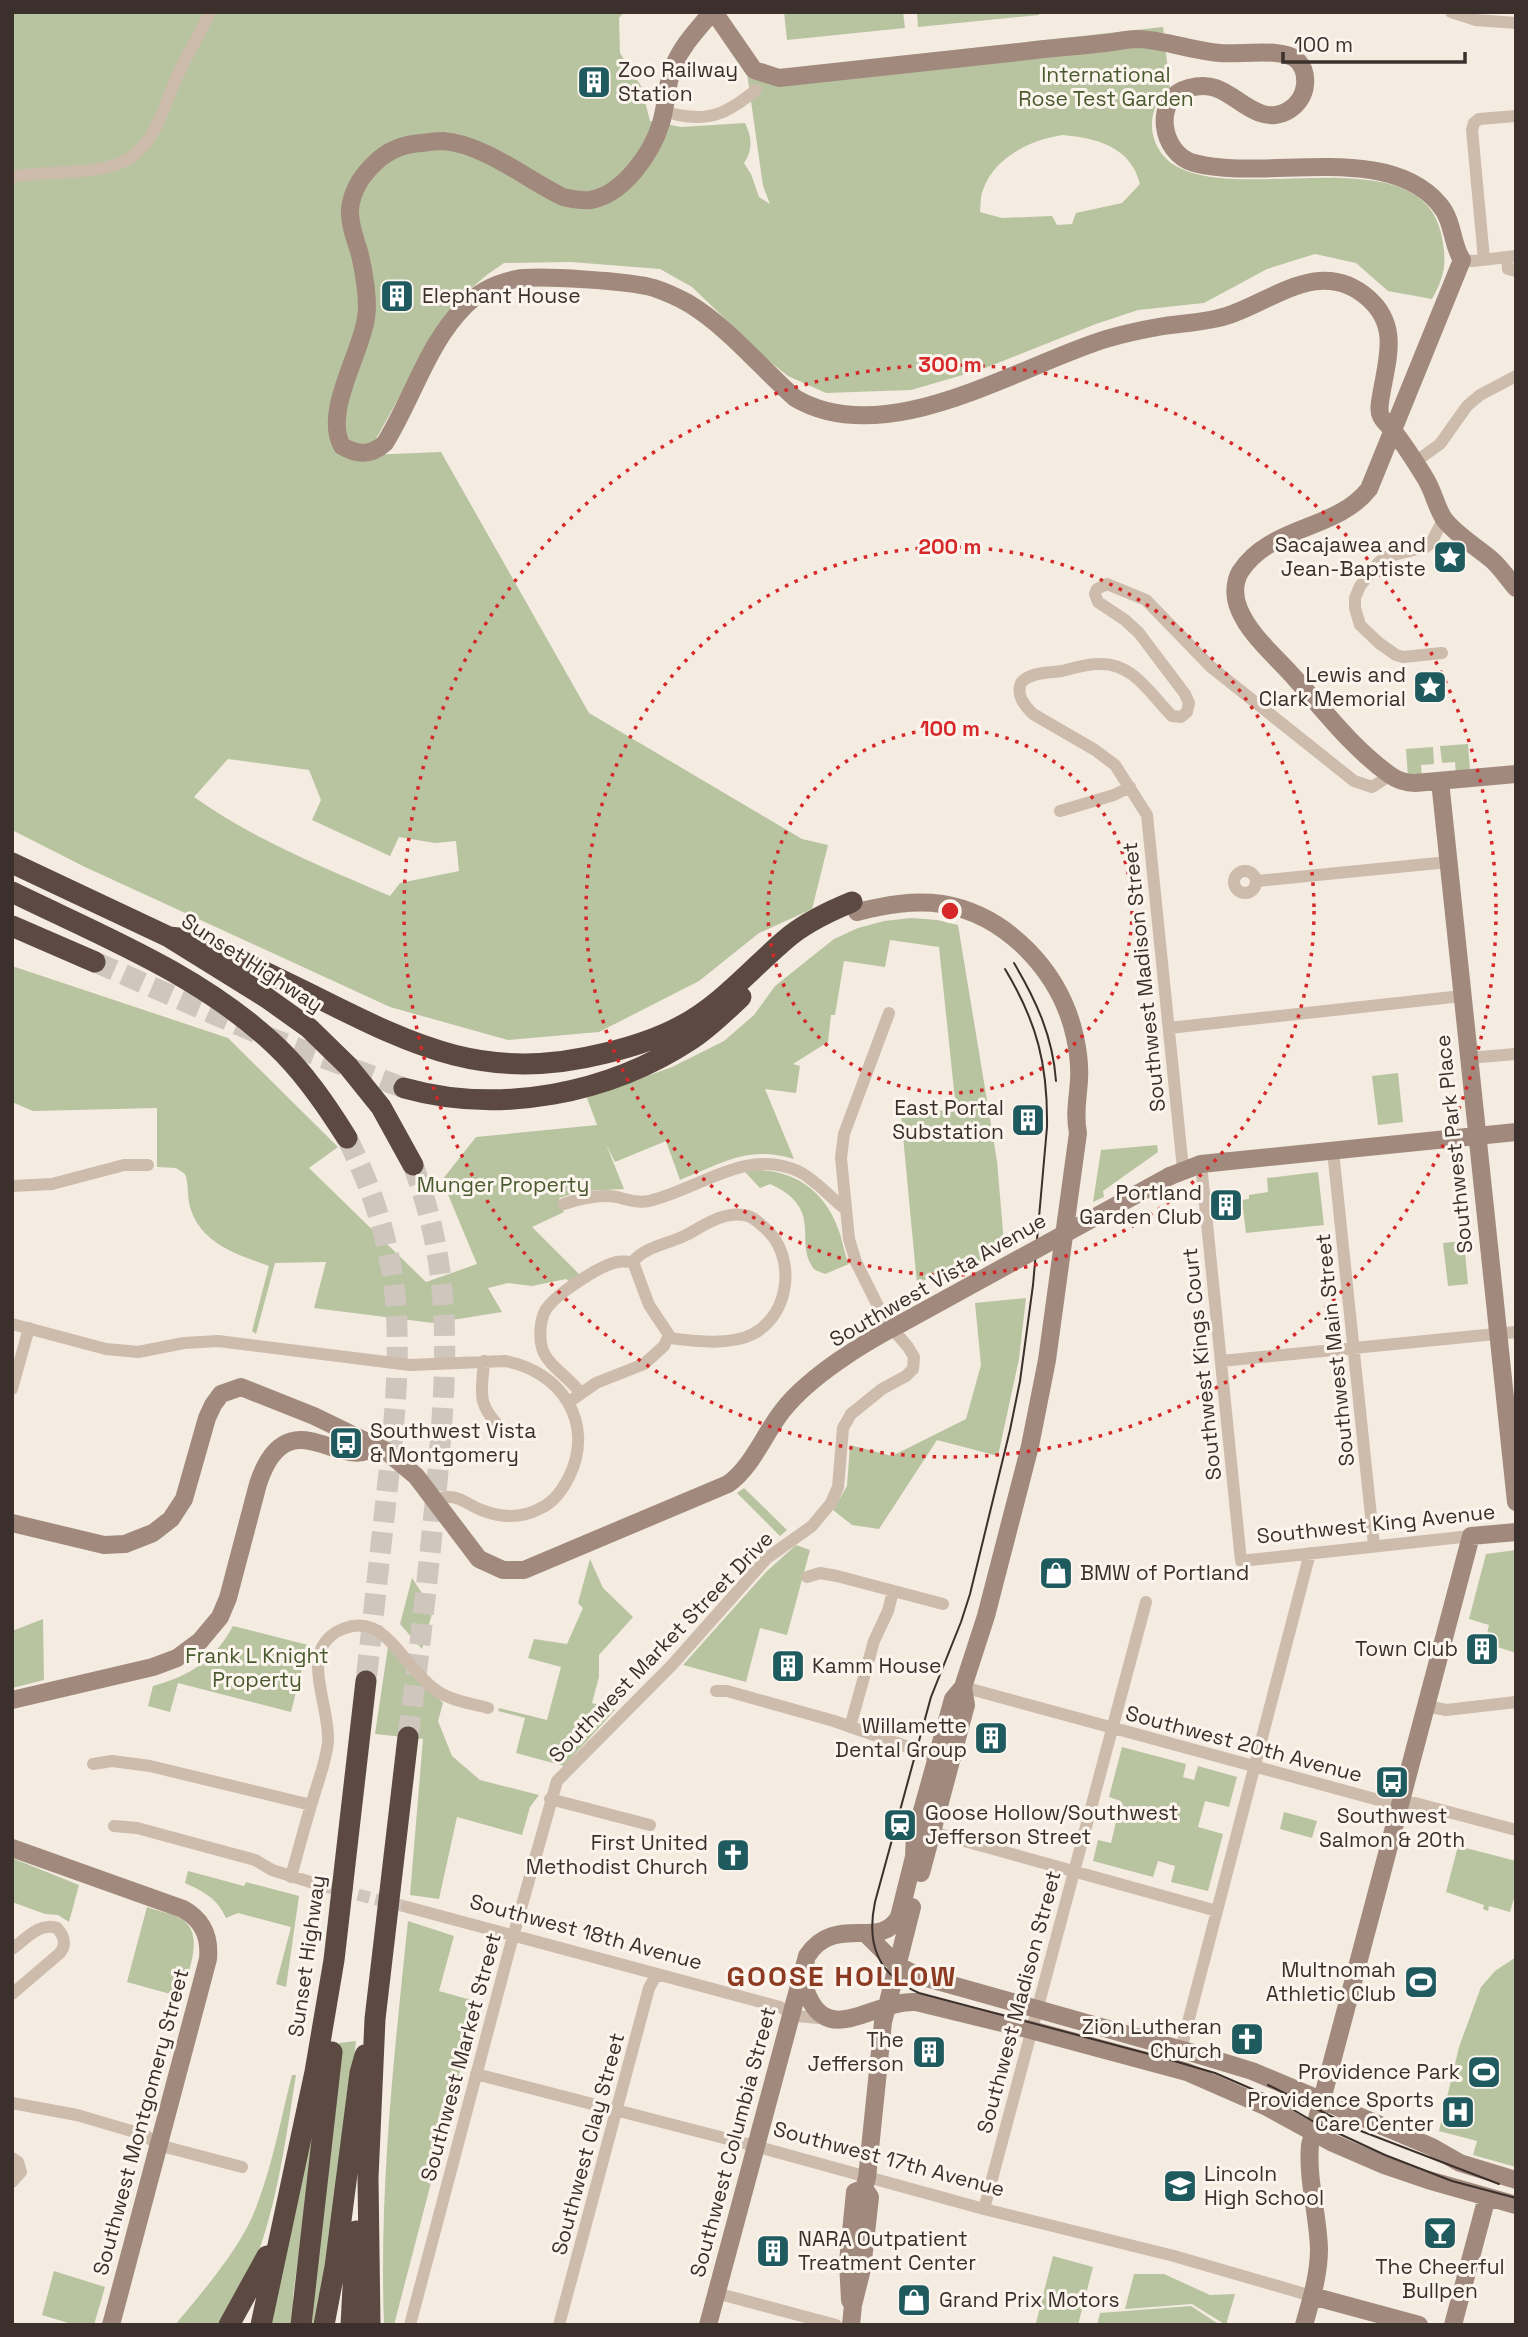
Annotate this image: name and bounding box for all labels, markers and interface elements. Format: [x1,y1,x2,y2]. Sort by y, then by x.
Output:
scale bar [1283,21,1465,65]
text: 100 m [1294,31,1353,58]
place label: Zoo Railway Station [618,56,738,107]
park label: International Rose Test Garden [1018,61,1194,112]
building icon: Zoo Railway Station [575,63,613,101]
building icon: Elephant House [378,277,416,315]
place label: Elephant House [422,282,581,309]
text: 300 m [918,351,982,378]
place label: Sacajawea and Jean-Baptiste [1275,531,1426,582]
text: 200 m [919,533,981,560]
place icon: Sacajawea and Jean-Baptiste [1431,538,1469,576]
place label: Lewis and Clark Memorial [1259,661,1406,712]
place icon: Lewis and Clark Memorial [1411,668,1449,706]
text: 100 m [920,715,980,742]
street label: Southwest Madison Street [1116,841,1171,1113]
centre of rings [938,899,962,923]
street label: Sunset Highway [176,907,328,1018]
street label: Southwest Park Place [1429,1033,1478,1255]
place label: East Portal Substation [892,1094,1004,1145]
building icon: East Portal Substation [1009,1101,1047,1139]
park label: Munger Property [417,1171,589,1198]
place label: Portland Garden Club [1079,1179,1202,1230]
building icon: Portland Garden Club [1207,1186,1245,1224]
street label: Southwest Vista Avenue [825,1206,1051,1353]
street label: Southwest Main Street [1309,1232,1360,1468]
street label: Southwest Kings Court [1176,1246,1227,1482]
place label: Southwest Vista & Montgomery [370,1417,536,1468]
bus stop icon: Southwest Vista & Montgomery [327,1424,365,1462]
street label: Southwest King Avenue [1255,1498,1497,1549]
street label: Southwest Market Street Drive [543,1525,779,1768]
shop icon: BMW of Portland [1037,1554,1075,1592]
place label: BMW of Portland [1080,1559,1249,1586]
building icon: Town Club [1463,1630,1501,1668]
place label: Town Club [1355,1635,1458,1662]
park label: Frank L Knight Property [185,1642,329,1693]
building icon: Kamm House [769,1647,807,1685]
place label: Kamm House [812,1652,942,1679]
street label: Southwest 20th Avenue [1123,1699,1365,1788]
place label: Willamette Dental Group [835,1712,967,1763]
building icon: Willamette Dental Group [972,1719,1010,1757]
bus stop icon: Southwest Salmon & 20th [1373,1763,1411,1801]
place label: Goose Hollow/Southwest Jefferson Street [925,1799,1179,1850]
place label: Southwest Salmon & 20th [1319,1802,1465,1853]
station icon: Goose Hollow/Southwest Jefferson Street [881,1806,919,1844]
place label: First United Methodist Church [526,1829,708,1880]
church icon: First United Methodist Church [714,1836,752,1874]
street label: Southwest Madison Street [970,1867,1067,2136]
street label: Sunset Highway [282,1873,331,2039]
street label: Southwest 18th Avenue [467,1887,705,1976]
street label: Southwest Market Street [414,1930,507,2184]
place label: Multnomah Athletic Club [1266,1956,1396,2007]
district label: GOOSE HOLLOW [727,1958,957,1994]
sports icon: Multnomah Athletic Club [1402,1963,1440,2001]
street label: Southwest Montgomery Street [87,1966,194,2278]
street label: Southwest Columbia Street [683,2004,782,2280]
place label: Zion Lutheran Church [1082,2013,1222,2064]
church icon: Zion Lutheran Church [1228,2020,1266,2058]
place label: The Jefferson [807,2026,904,2077]
street label: Southwest Clay Street [545,2030,630,2258]
building icon: The Jefferson [910,2033,948,2071]
sports icon: Providence Park [1465,2053,1503,2091]
place label: Providence Park [1298,2058,1460,2085]
place label: Providence Sports Care Center [1248,2086,1434,2137]
hospital icon: Providence Sports Care Center [1439,2093,1477,2131]
street label: Southwest 17th Avenue [770,2115,1008,2202]
place label: Lincoln High School [1204,2160,1324,2211]
school or university icon: Lincoln High School [1161,2167,1199,2205]
bar icon: The Cheerful Bullpen [1421,2214,1459,2252]
place label: NARA Outpatient Treatment Center [798,2225,976,2276]
building icon: NARA Outpatient Treatment Center [754,2232,792,2270]
place label: The Cheerful Bullpen [1375,2253,1505,2304]
shop icon: Grand Prix Motors [895,2281,933,2319]
place label: Grand Prix Motors [939,2286,1120,2313]

